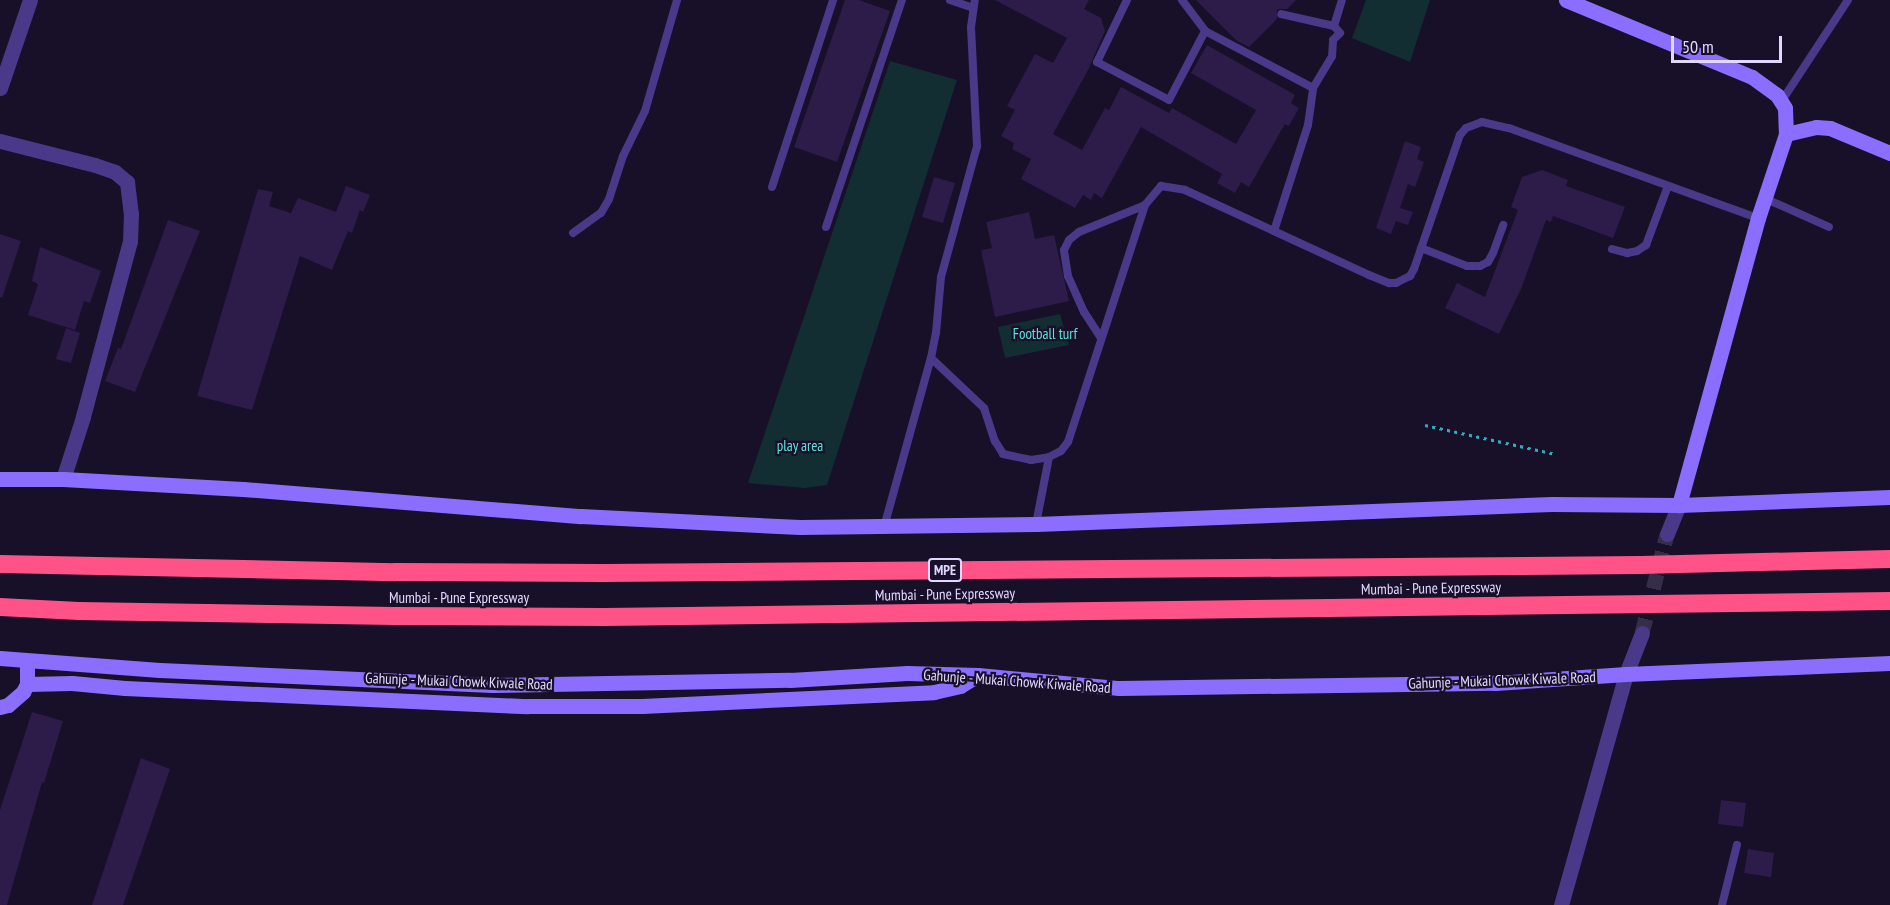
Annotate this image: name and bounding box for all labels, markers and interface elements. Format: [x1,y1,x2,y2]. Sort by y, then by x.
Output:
scale bar [1674,24,1785,62]
text: 50 m [1682,35,1714,58]
park label: Football turf [1013,325,1077,343]
park label: play area [776,437,824,455]
road number: MPE [927,559,963,581]
street label: Mumbai - Pune Expressway [1360,578,1502,598]
street label: Mumbai - Pune Expressway [874,584,1016,604]
street label: Mumbai - Pune Expressway [388,589,530,607]
street label: Gahunje - Mukai Chowk Kiwale Road [922,665,1112,697]
street label: Gahunje - Mukai Chowk Kiwale Road [1407,668,1597,692]
street label: Gahunje - Mukai Chowk Kiwale Road [364,669,554,693]

